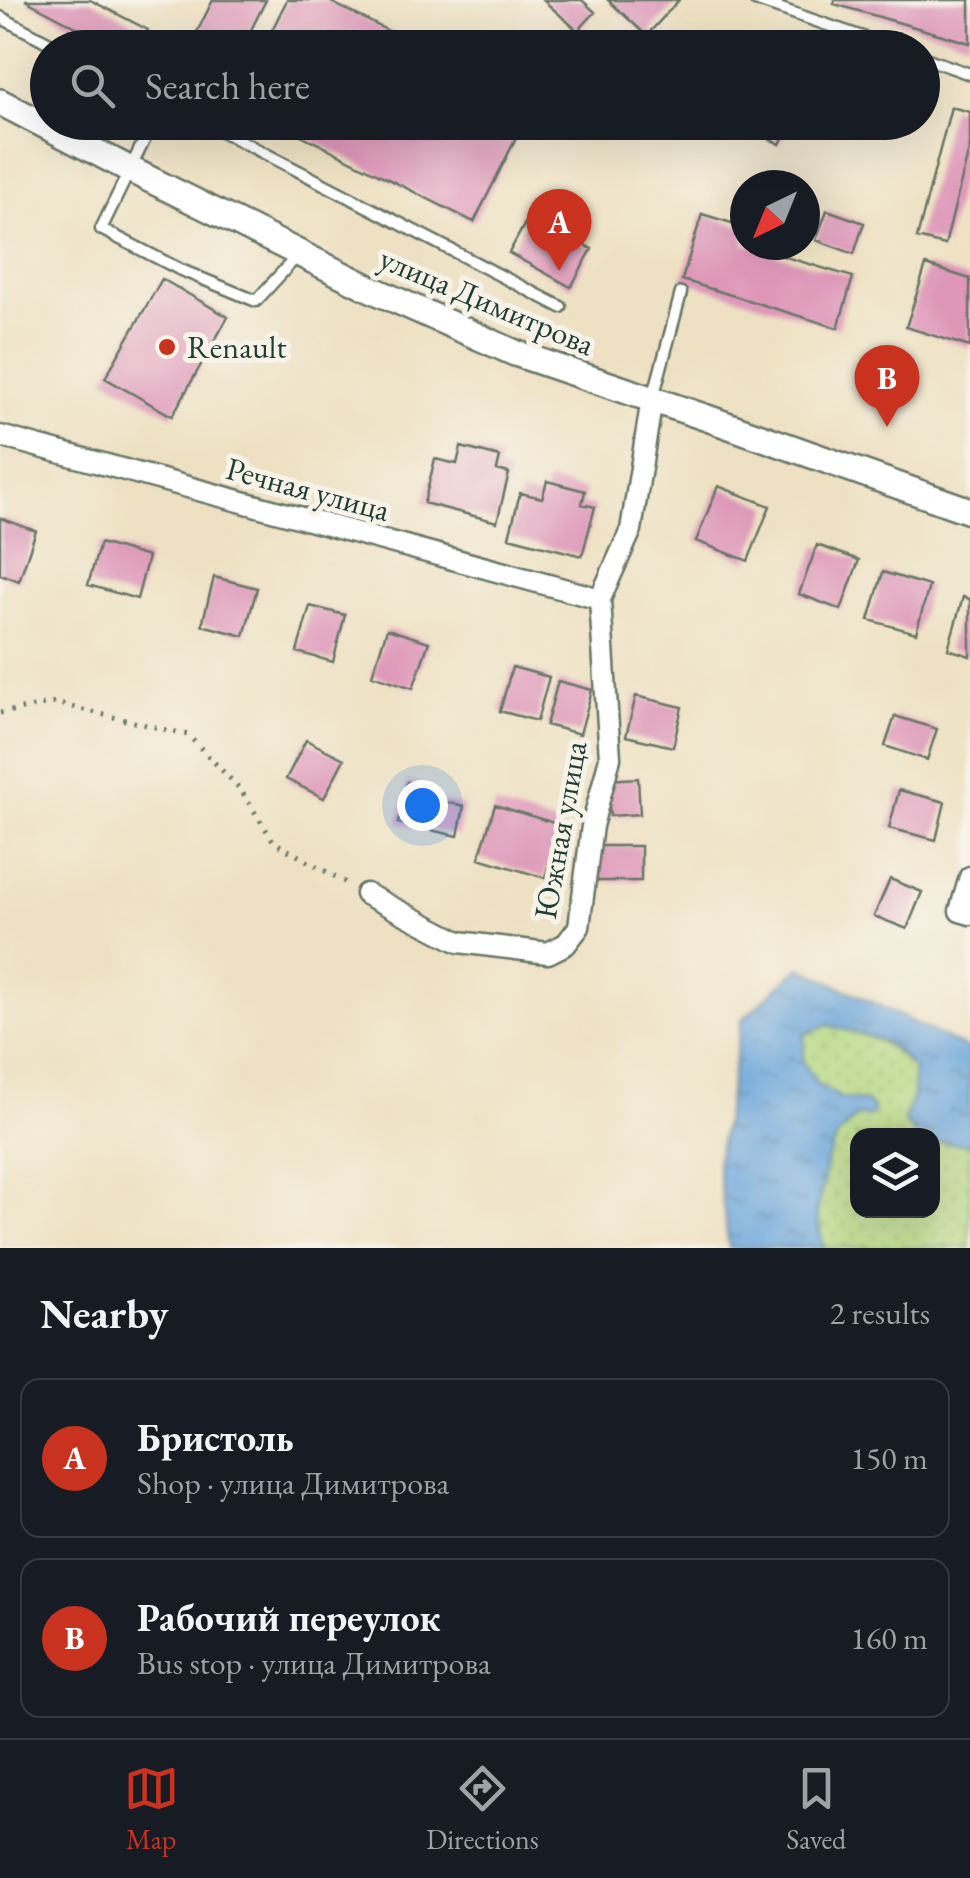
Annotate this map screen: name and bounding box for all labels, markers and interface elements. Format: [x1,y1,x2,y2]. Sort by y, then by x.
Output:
search box [30,30,940,140]
icon: search [65,58,120,113]
text: Search here [145,61,310,110]
north arrow [730,170,820,260]
pin: A [526,188,592,271]
street label: улица Димитрова [373,237,601,365]
place label: Renault [187,326,287,368]
marker: Renault [156,336,178,358]
pin: B [854,344,920,427]
street label: Речная улица [222,447,395,531]
street label: Южная улица [524,737,596,922]
your location [397,780,448,831]
map controls [850,1128,940,1218]
button: layers [850,1128,940,1218]
text: Nearby [40,1286,169,1341]
text: 2 results [830,1292,930,1334]
text: Бристоль [137,1413,294,1462]
text: A [63,1437,86,1479]
text: 150 m [851,1437,928,1479]
text: Shop · улица Димитрова [137,1462,449,1504]
text: Рабочий переулок [137,1593,441,1642]
text: B [64,1617,85,1659]
text: 160 m [851,1617,928,1659]
text: Bus stop · улица Димитрова [137,1642,491,1684]
tab: Map [124,1761,179,1857]
tab: Directions [426,1761,539,1857]
tab: Saved [786,1761,846,1857]

